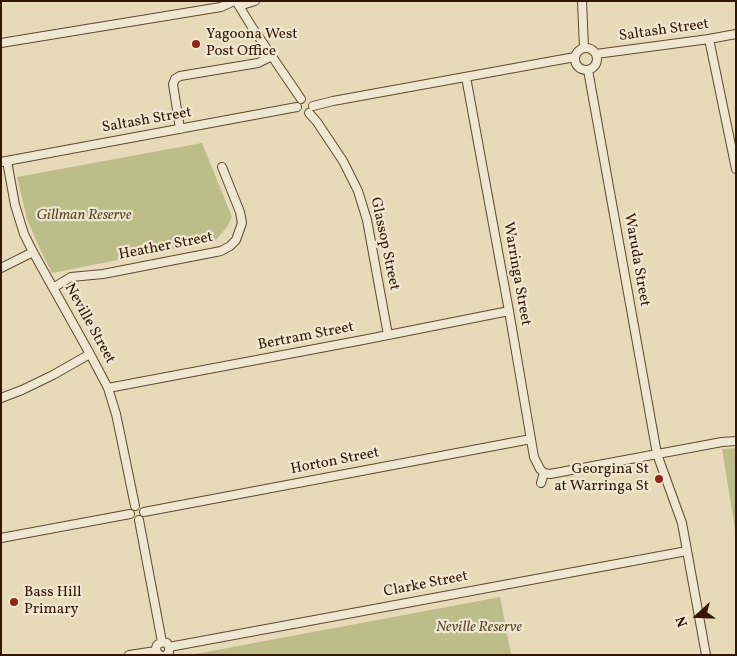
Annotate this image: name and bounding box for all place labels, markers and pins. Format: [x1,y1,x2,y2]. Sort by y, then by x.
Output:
place label: Yagoona West Post Office [206,26,298,61]
marker: Yagoona West Post Office [190,38,202,50]
place label: Georgina St at Warringa St [554,461,649,496]
marker: Georgina St at Warringa St [653,473,665,485]
place label: Bass Hill Primary [24,584,81,619]
marker: Bass Hill Primary [8,596,20,608]

